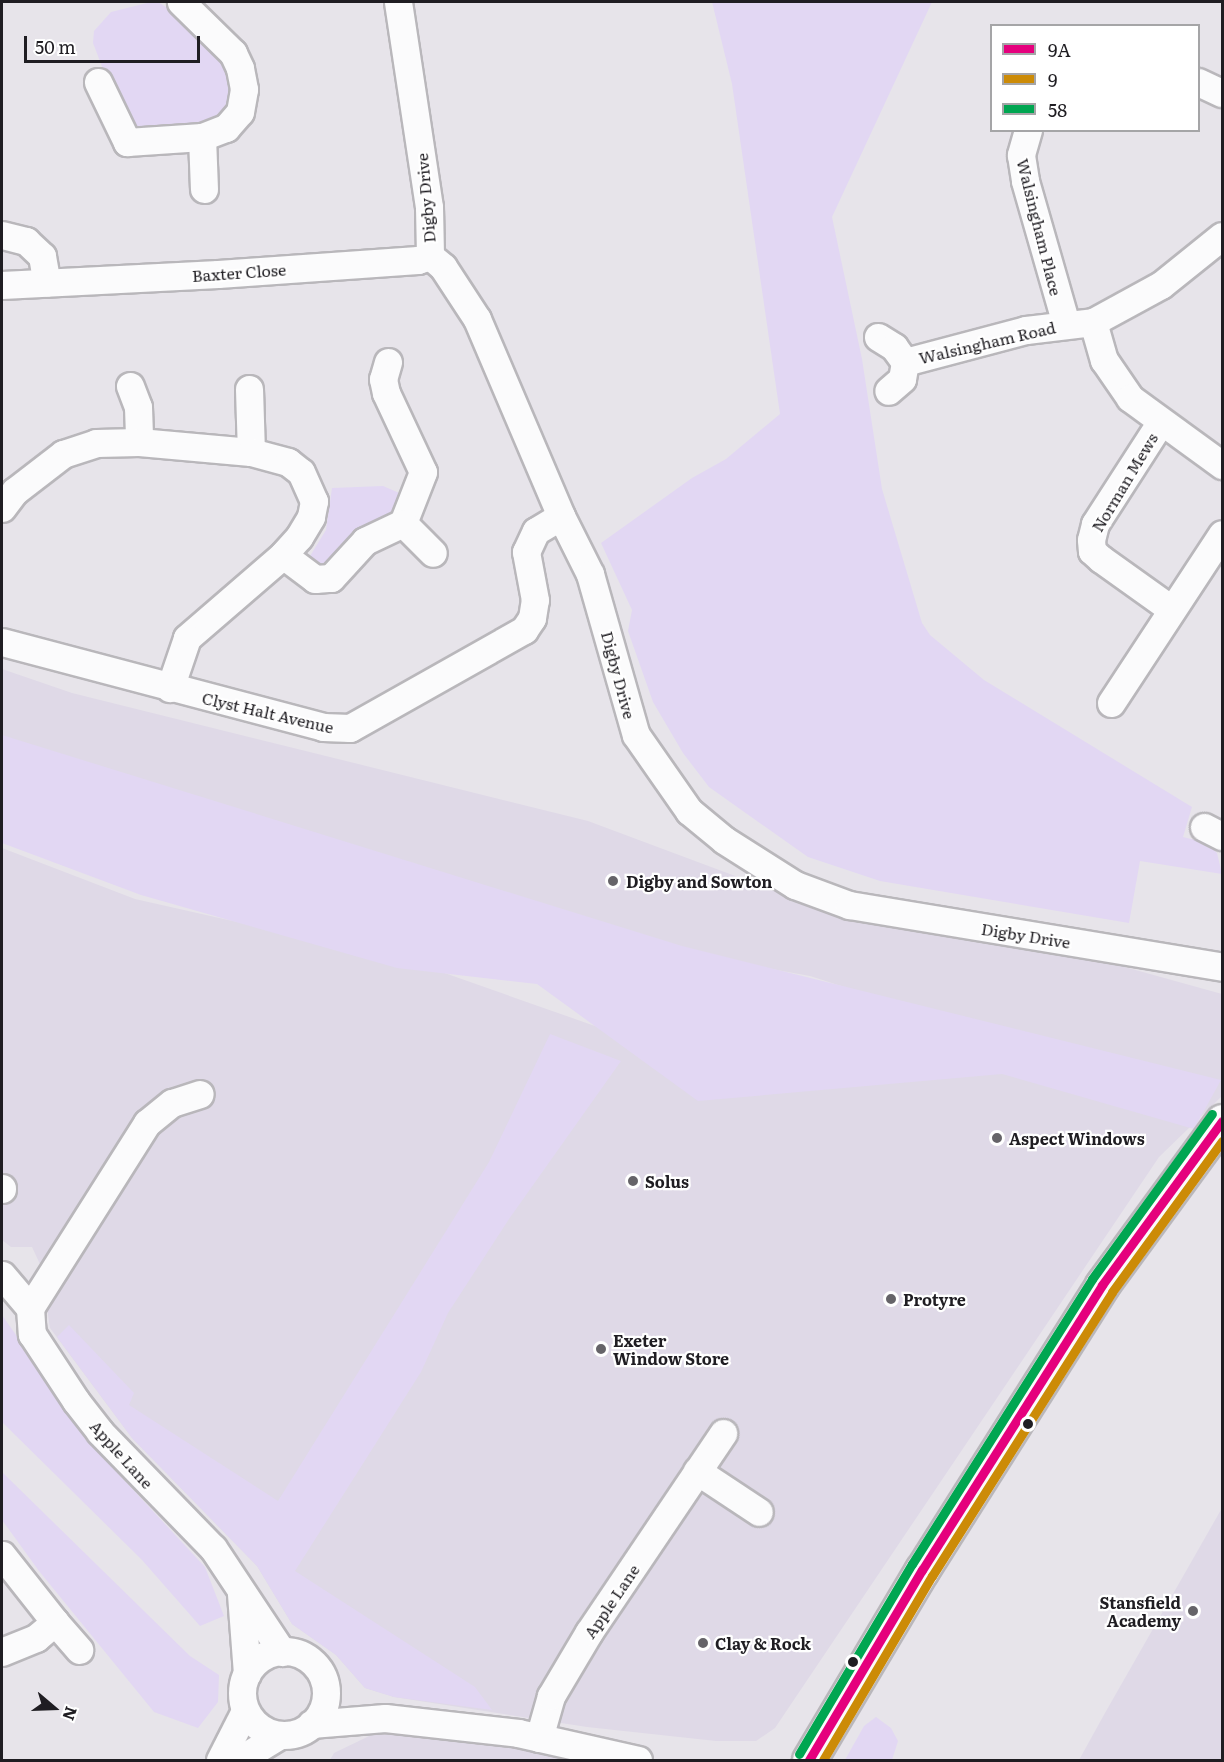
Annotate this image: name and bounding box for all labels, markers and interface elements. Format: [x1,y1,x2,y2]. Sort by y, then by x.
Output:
scale bar [27,24,202,62]
legend [990,24,1200,132]
text: 50 m [35,33,76,60]
text: 9A [1048,36,1071,63]
text: 9 [1048,66,1057,93]
text: 58 [1048,96,1067,123]
street label: Digby Drive [412,152,438,244]
street label: Walsingham Place [1014,156,1066,298]
street label: Baxter Close [191,259,287,285]
street label: Walsingham Road [917,317,1057,367]
street label: Norman Mews [1087,429,1161,535]
street label: Digby Drive [598,629,640,721]
street label: Clyst Halt Avenue [200,688,336,736]
place label: Digby and Sowton [626,871,772,891]
marker: Digby and Sowton [604,872,622,890]
street label: Digby Drive [980,918,1072,952]
place label: Aspect Windows [1009,1128,1145,1148]
marker: Aspect Windows [990,1131,1004,1145]
place label: Solus [645,1171,689,1191]
marker: Solus [626,1174,640,1188]
place label: Protyre [903,1289,966,1309]
marker: Protyre [884,1292,898,1306]
place label: Exeter Window Store [613,1330,729,1368]
marker: Exeter Window Store [594,1342,608,1356]
street label: Apple Lane [86,1416,158,1492]
unlabelled marker [1022,1418,1034,1430]
street label: Apple Lane [579,1560,643,1642]
place label: Stansfield Academy [1100,1592,1181,1630]
marker: Stansfield Academy [1186,1604,1200,1618]
place label: Clay & Rock [715,1633,811,1653]
marker: Clay & Rock [696,1636,710,1650]
unlabelled marker [847,1656,859,1668]
north arrow [24,1678,84,1738]
text: N [57,1704,85,1724]

